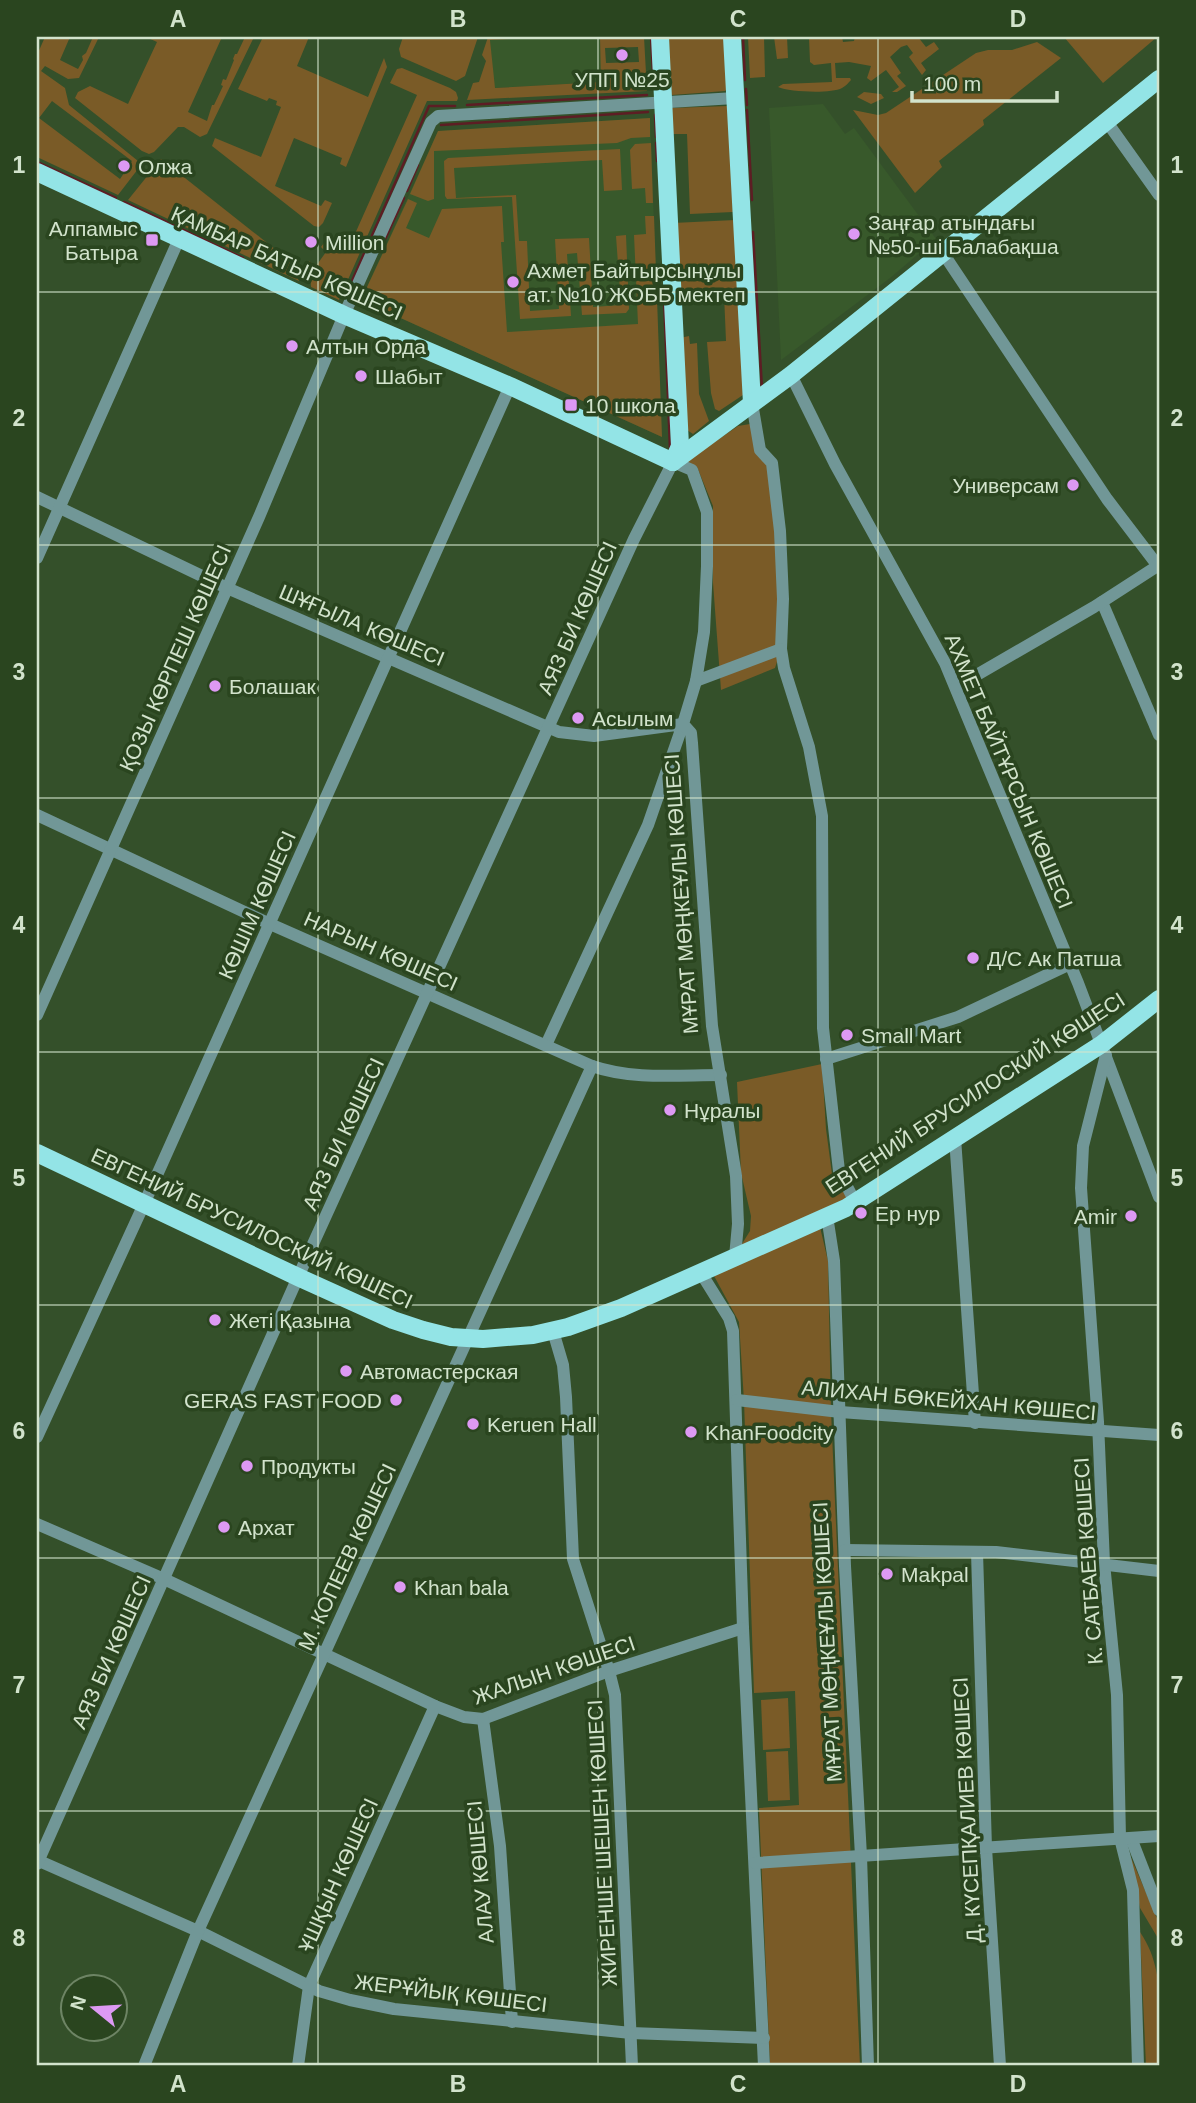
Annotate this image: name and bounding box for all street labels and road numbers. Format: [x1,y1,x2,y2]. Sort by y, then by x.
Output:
street label: ҚАМБАР БАТЫР КӨШЕСІ [168,202,406,324]
street label: АЯЗ БИ КӨШЕСІ [533,538,621,698]
street label: ҚОЗЫ КӨРПЕШ КӨШЕСІ [115,541,235,775]
street label: ШҰҒЫЛА КӨШЕСІ [276,580,448,670]
street label: АХМЕТ БАЙТҰРСЫН КӨШЕСІ [940,630,1078,912]
street label: МҰРАТ МӨҢКЕҰЛЫ КӨШЕСІ [660,753,702,1035]
street label: КӨШІМ КӨШЕСІ [214,827,300,983]
street label: НАРЫН КӨШЕСІ [301,907,461,995]
street label: ЕВГЕНИЙ БРУСИЛОСКИЙ КӨШЕСІ [821,988,1129,1198]
street label: АЯЗ БИ КӨШЕСІ [298,1054,388,1214]
street label: ЕВГЕНИЙ БРУСИЛОСКИЙ КӨШЕСІ [88,1143,416,1313]
street label: АЛИХАН БӨКЕЙХАН КӨШЕСІ [801,1376,1097,1424]
street label: К. САТБАЕВ КӨШЕСІ [1069,1457,1107,1665]
street label: М. КОПЕЕВ КӨШЕСІ [294,1460,400,1654]
street label: МҰРАТ МӨҢКЕҰЛЫ КӨШЕСІ [808,1501,846,1783]
street label: АЯЗ БИ КӨШЕСІ [67,1572,155,1732]
street label: ЖАЛЫН КӨШЕСІ [470,1631,638,1709]
street label: Д. КҮСЕПҚАЛИЕВ КӨШЕСІ [949,1676,985,1944]
street label: ЖИРЕНШЕ ШЕШЕН КӨШЕСІ [583,1699,621,1987]
street label: ҰШҚЫН КӨШЕСІ [294,1795,382,1955]
street label: АЛАУ КӨШЕСІ [462,1800,498,1944]
street label: ЖЕРҰЙЫҚ КӨШЕСІ [353,1970,549,2016]

